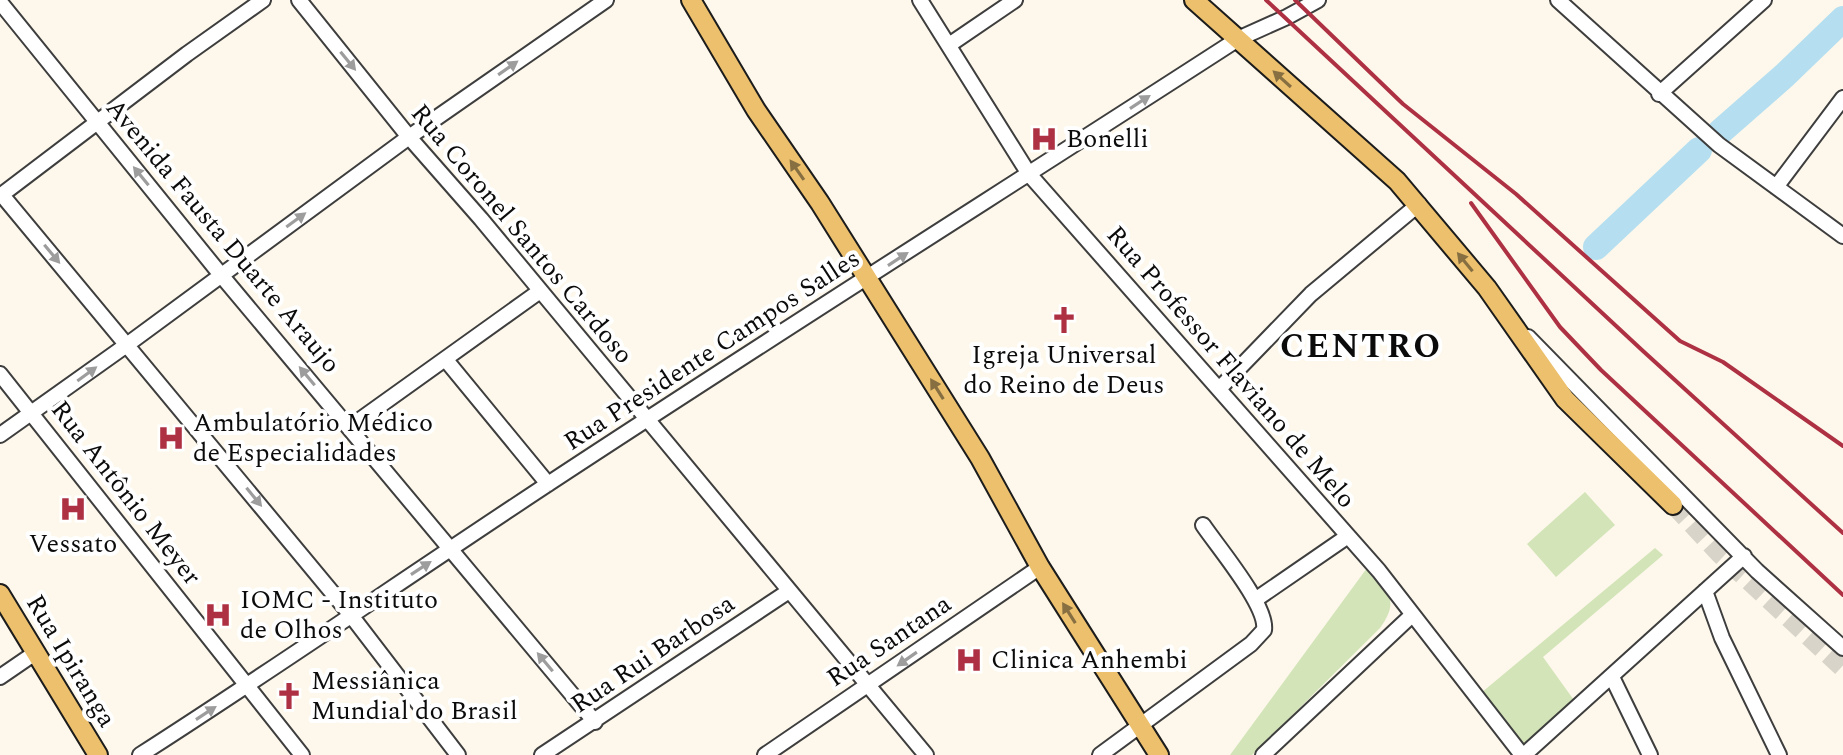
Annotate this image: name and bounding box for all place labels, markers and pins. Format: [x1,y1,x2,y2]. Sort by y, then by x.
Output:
place label: Bonelli [1066,119,1149,159]
hospital icon: Bonelli [1029,124,1059,154]
church icon: Igreja Universal do Reino de Deus [1049,305,1079,335]
place label: Igreja Universal do Reino de Deus [964,335,1164,405]
place label: Ambulatório Médico de Especialidades [193,403,433,473]
hospital icon: Ambulatório Médico de Especialidades [156,423,186,453]
hospital icon: Vessato [58,494,88,524]
place label: Vessato [29,524,117,564]
place label: IOMC - Instituto de Olhos [240,580,438,650]
hospital icon: IOMC - Instituto de Olhos [203,600,233,630]
place label: Clinica Anhembi [991,640,1188,680]
hospital icon: Clinica Anhembi [954,645,984,675]
place label: Messiânica Mundial do Brasil [311,661,518,731]
church icon: Messiânica Mundial do Brasil [274,681,304,711]

